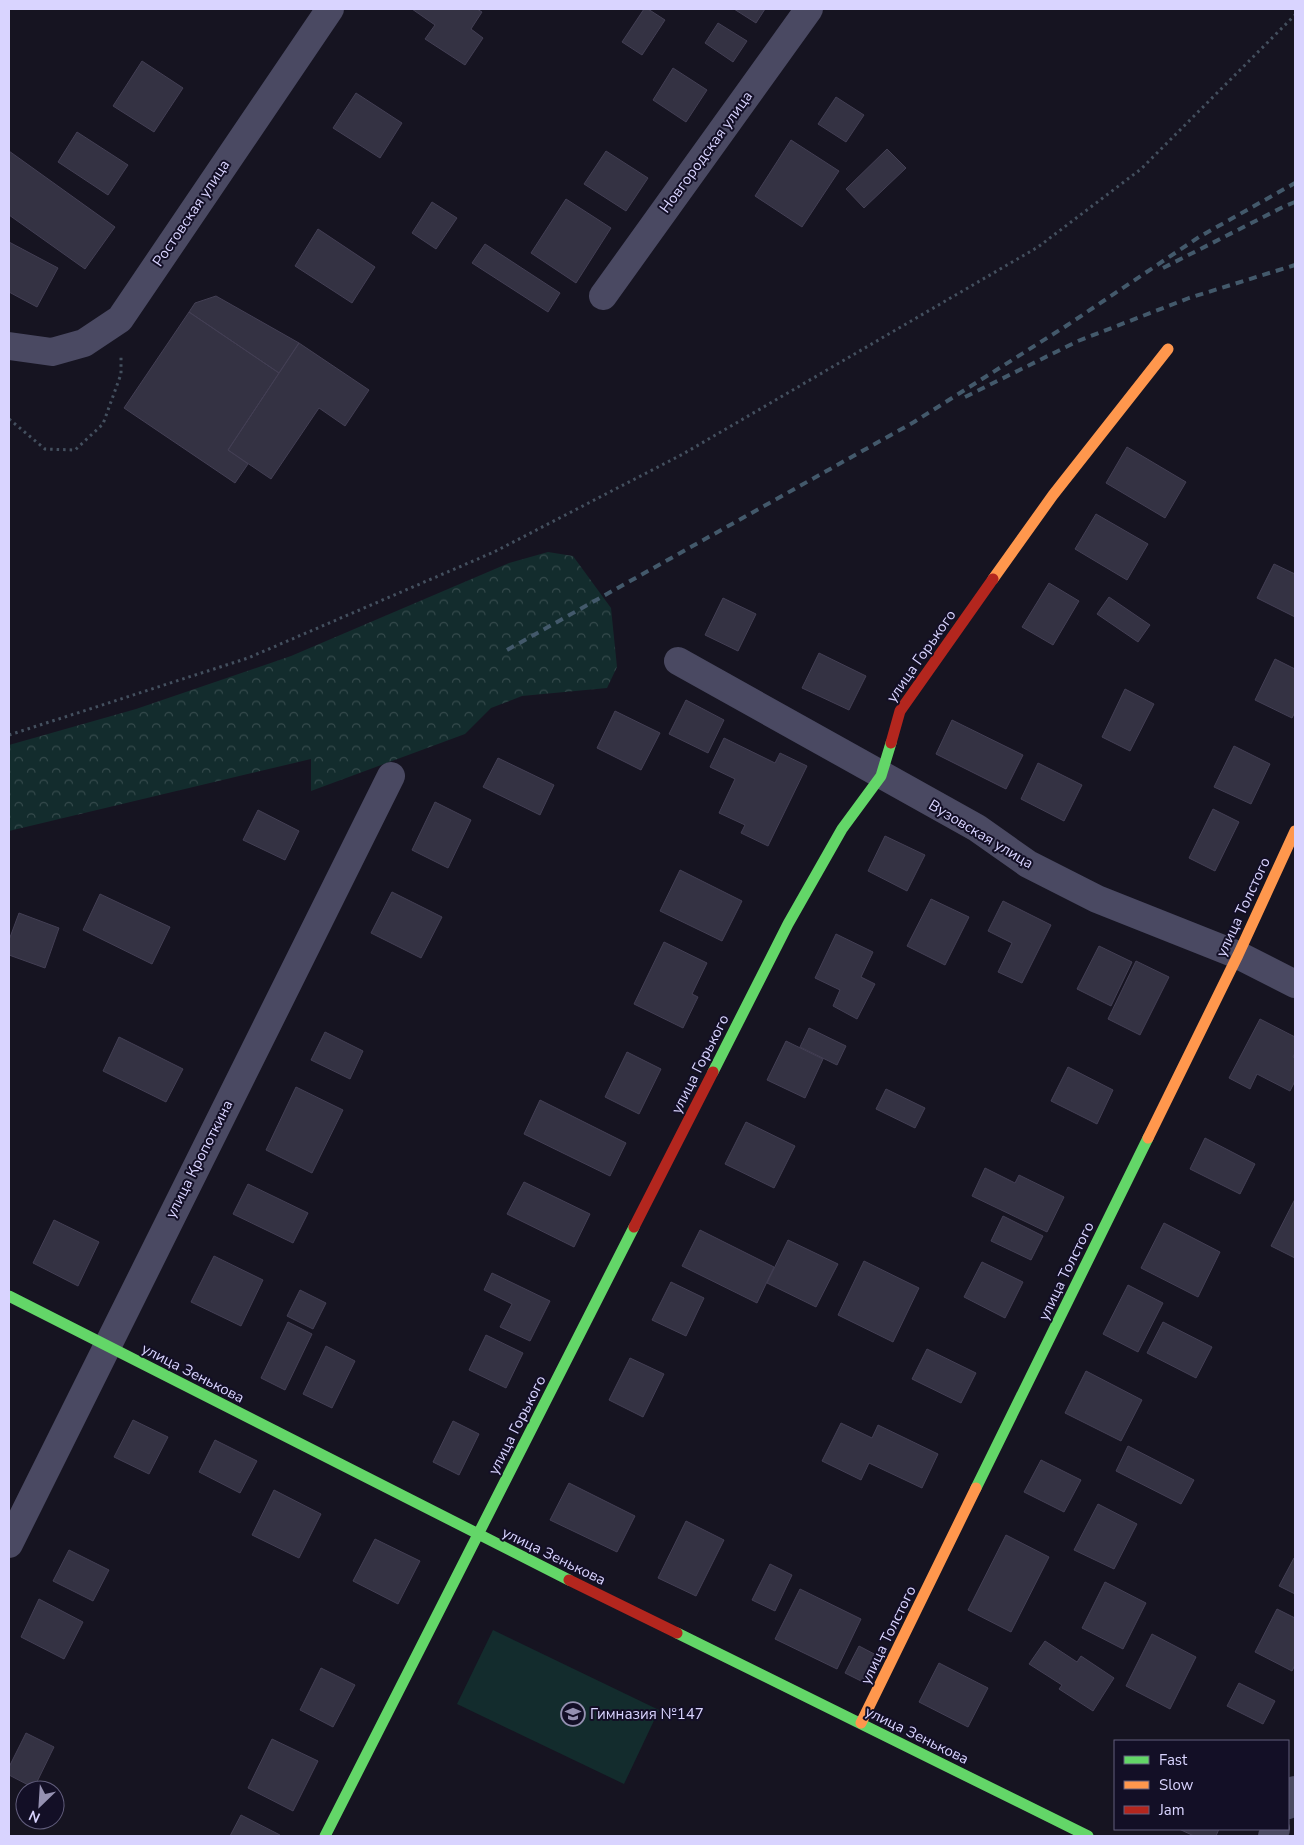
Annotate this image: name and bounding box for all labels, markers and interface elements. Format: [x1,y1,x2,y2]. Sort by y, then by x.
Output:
street label: Новгородская улица [655,87,757,217]
street label: Ростовская улица [148,156,234,270]
street label: улица Горького [882,606,960,706]
street label: Вузовская улица [925,795,1037,873]
street label: улица Толстого [1211,854,1275,960]
street label: улица Горького [666,1011,734,1117]
street label: улица Кропоткина [161,1096,237,1222]
street label: улица Толстого [1033,1218,1099,1324]
street label: улица Зенькова [138,1338,248,1408]
street label: улица Горького [483,1372,551,1478]
street label: улица Зенькова [499,1522,609,1590]
street label: улица Толстого [855,1582,921,1688]
school or university icon: Гимназия №147 [560,1701,586,1727]
street label: улица Зенькова [862,1701,972,1769]
place label: Гимназия №147 [590,1704,704,1724]
legend [1114,1740,1289,1830]
text: Fast [1159,1750,1188,1770]
text: Slow [1159,1775,1194,1795]
north arrow [15,1780,65,1830]
text: Jam [1158,1800,1185,1820]
text: N [26,1806,43,1827]

